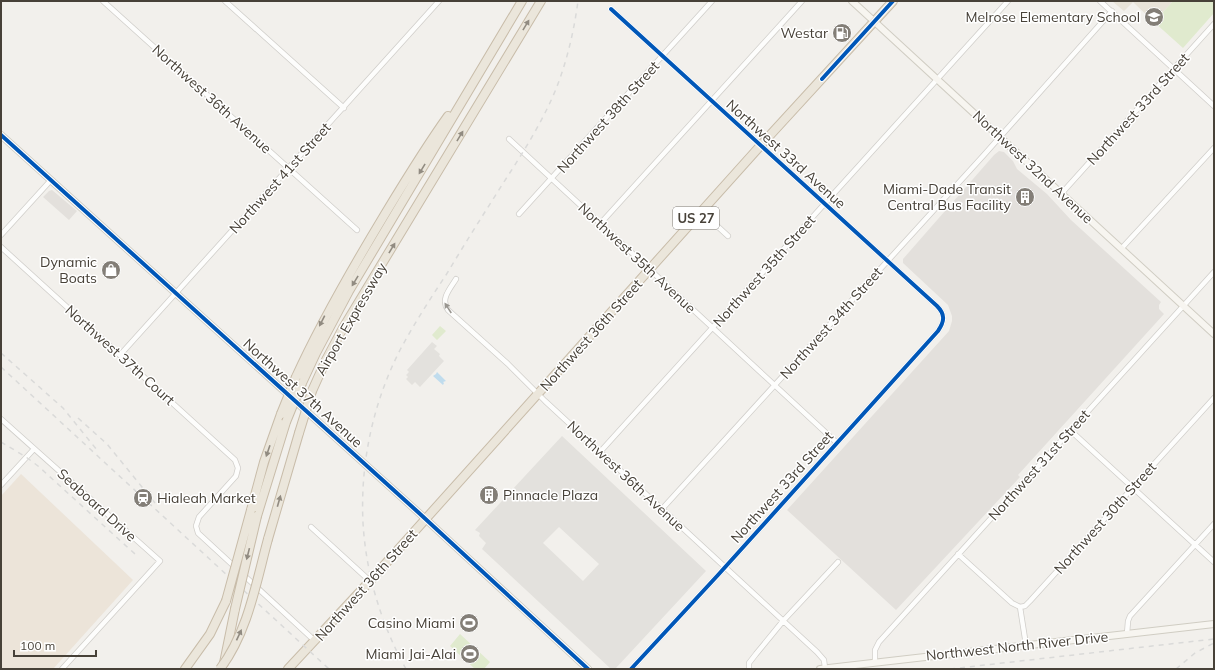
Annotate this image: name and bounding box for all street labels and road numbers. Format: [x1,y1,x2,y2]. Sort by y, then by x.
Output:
street label: Northwest 36th Avenue [149,41,275,157]
street label: Northwest 33rd Street [1083,49,1193,169]
street label: Northwest 38th Street [553,57,663,177]
street label: Northwest 33rd Avenue [723,96,849,212]
street label: Northwest 32nd Avenue [969,107,1097,227]
street label: Northwest 41st Street [225,119,335,237]
street label: Northwest 35th Avenue [574,199,700,317]
road number: US 27 [673,207,719,229]
street label: Northwest 35th Street [709,211,819,331]
street label: Airport Expressway [311,259,391,379]
street label: Northwest 34th Street [776,263,886,383]
street label: Northwest 36th Street [536,275,646,395]
street label: Northwest 37th Court [62,301,179,409]
street label: Northwest 37th Avenue [240,335,366,451]
street label: Northwest 31st Street [984,406,1094,524]
street label: Northwest 36th Avenue [563,417,689,535]
street label: Northwest 33rd Street [727,427,837,547]
street label: Northwest 30th Street [1050,458,1160,578]
street label: Seaboard Drive [54,465,140,545]
street label: Northwest 36th Street [311,525,421,645]
street label: Northwest North River Drive [925,627,1109,665]

